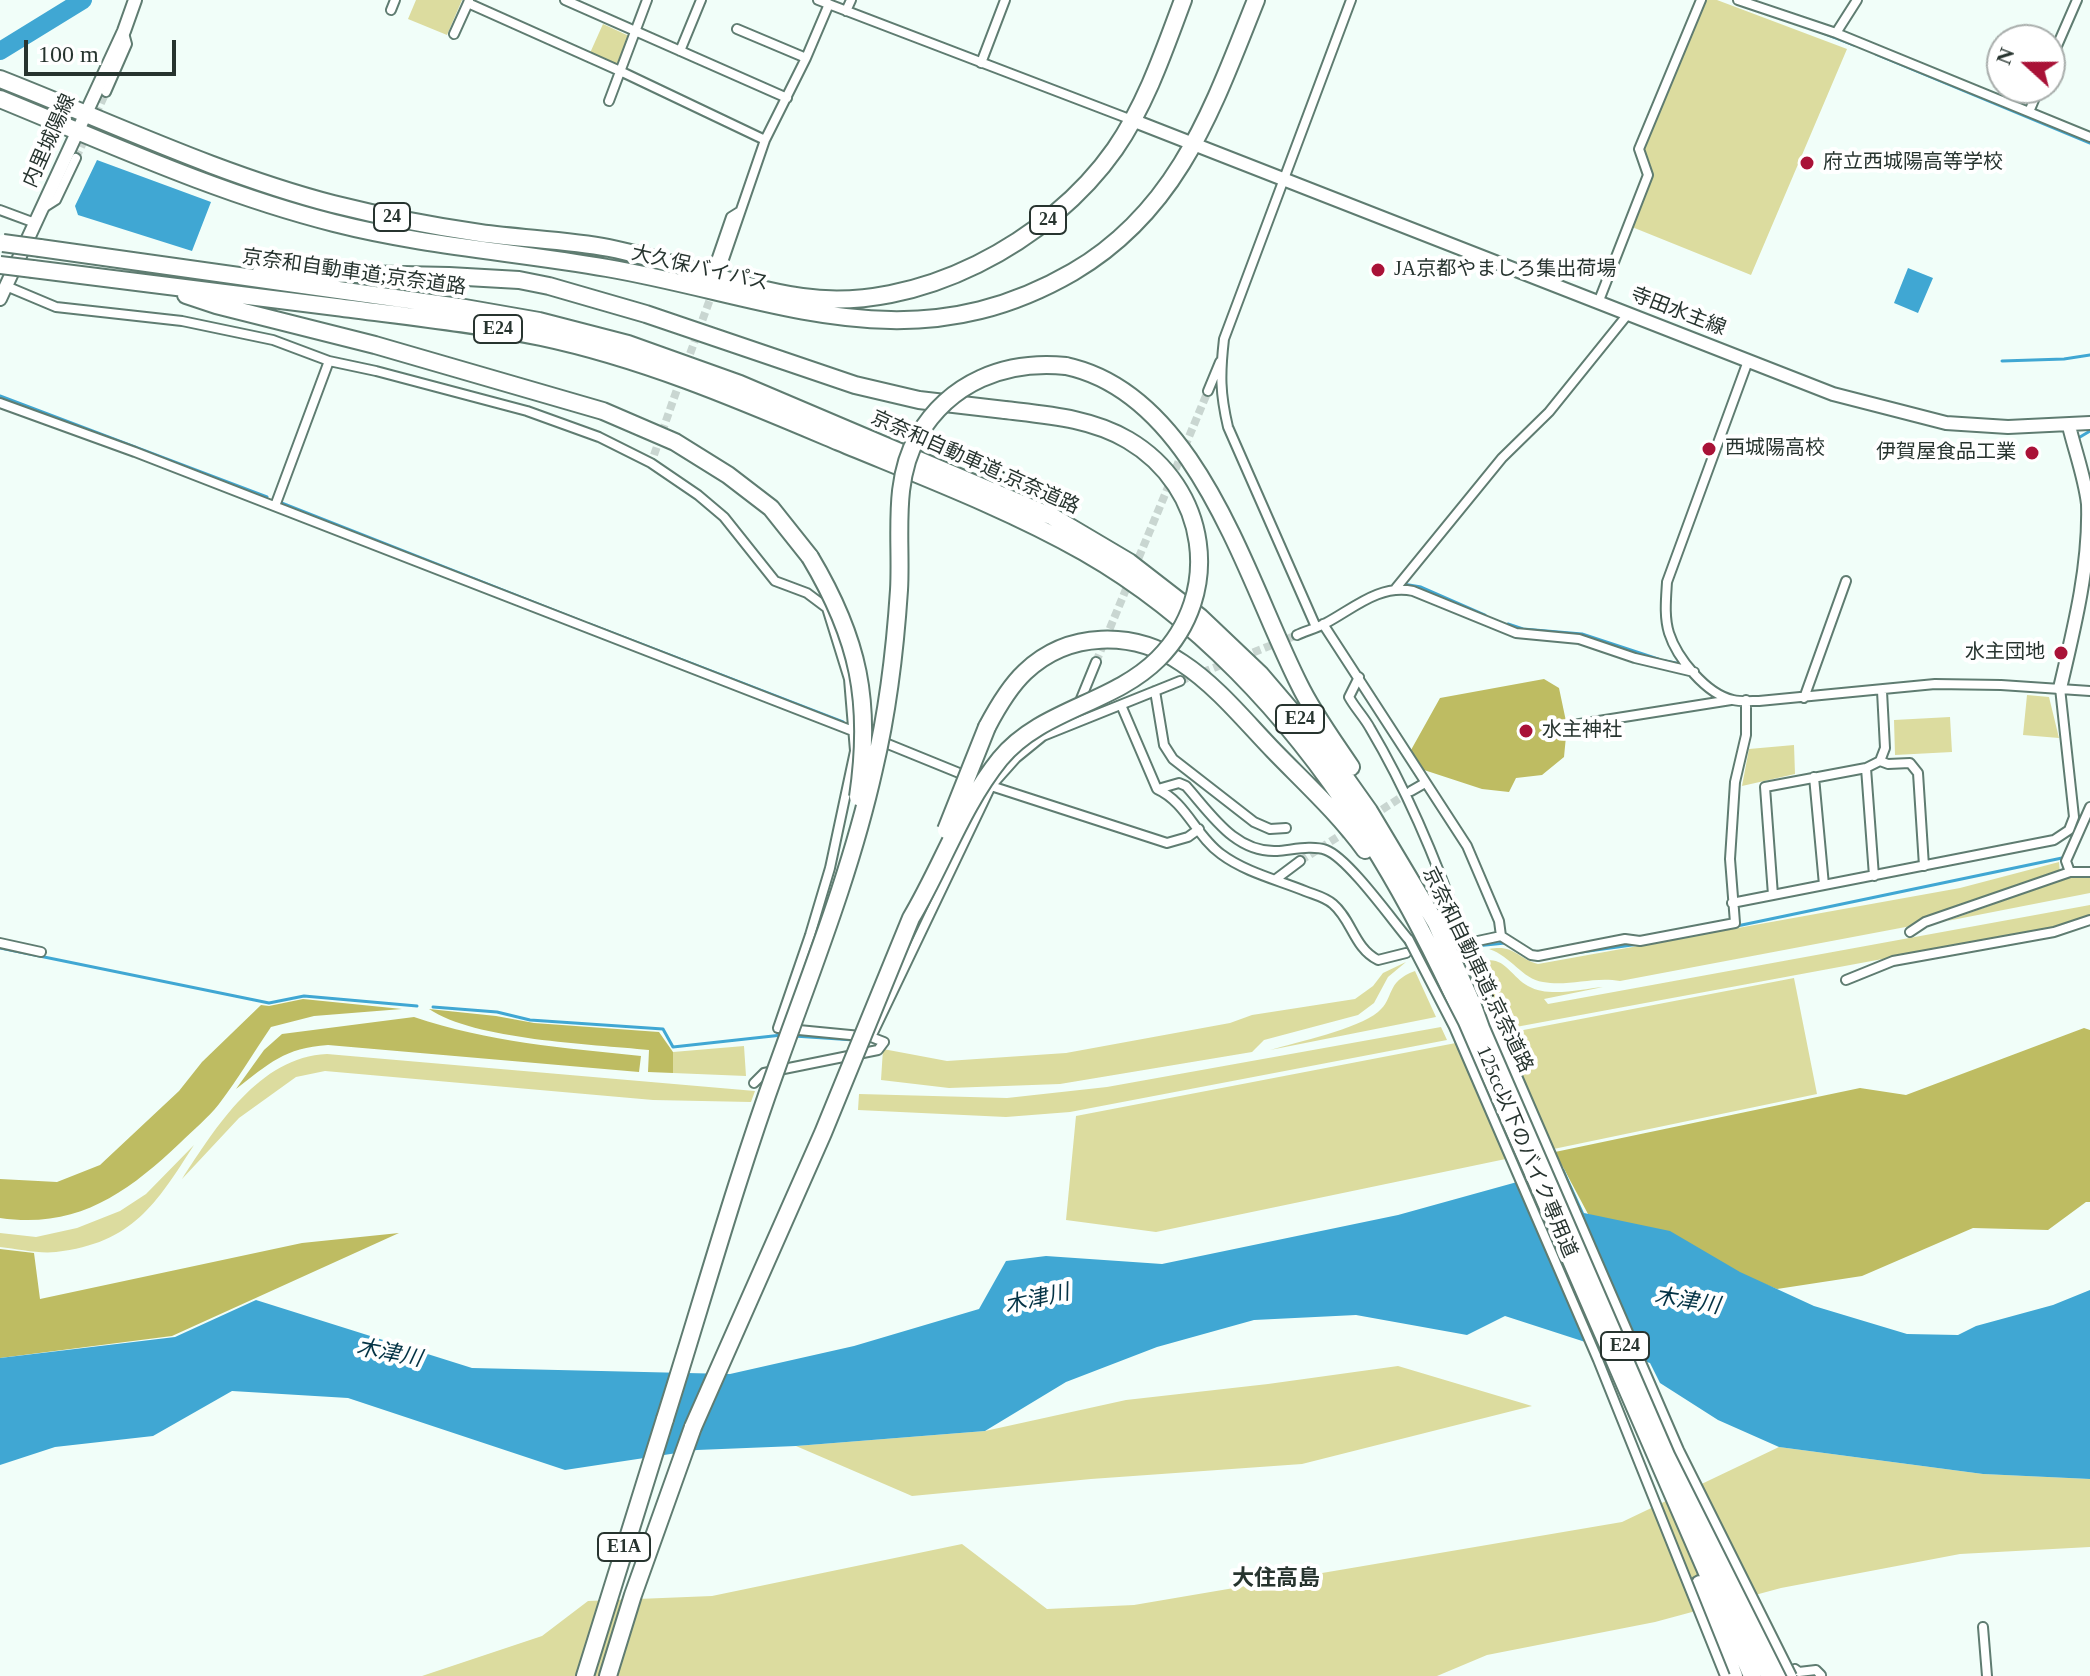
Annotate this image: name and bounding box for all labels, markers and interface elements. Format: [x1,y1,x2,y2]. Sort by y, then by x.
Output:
scale bar [28,24,180,74]
north arrow [1986,24,2066,104]
text: 100 m [38,41,99,67]
text: N [1990,44,2020,68]
street label: 内里城陽線 [19,90,81,192]
place label: 府立西城陽高等学校 [1823,151,2003,175]
marker: 府立西城陽高等学校 [1798,154,1816,172]
road number: 24 [374,203,410,231]
road number: 24 [1030,206,1066,234]
street label: 大久保バイパス [629,242,771,296]
street label: 京奈和自動車道;京奈道路 [241,245,467,301]
place label: JA京都やましろ集出荷場 [1394,258,1616,282]
marker: JA京都やましろ集出荷場 [1369,261,1387,279]
street label: 寺田水主線 [1627,283,1729,341]
road number: E24 [474,315,522,343]
street label: 京奈和自動車道;京奈道路 [867,406,1083,520]
place label: 西城陽高校 [1725,437,1825,461]
marker: 西城陽高校 [1700,440,1718,458]
place label: 伊賀屋食品工業 [1876,441,2016,465]
marker: 伊賀屋食品工業 [2023,444,2041,462]
place label: 水主団地 [1965,641,2045,665]
marker: 水主団地 [2052,644,2070,662]
road number: E24 [1276,705,1324,733]
place label: 水主神社 [1542,719,1622,743]
marker: 水主神社 [1517,722,1535,740]
street label: 京奈和自動車道;京奈道路 [1417,863,1537,1077]
street label: 125cc以下のバイク専用道 [1470,1042,1582,1262]
water label: 木津川 [1002,1280,1072,1320]
water label: 木津川 [1652,1284,1722,1320]
road number: E24 [1601,1332,1649,1360]
water label: 木津川 [354,1335,424,1373]
road number: E1A [598,1533,650,1561]
district label: 大住高島 [1232,1566,1320,1592]

